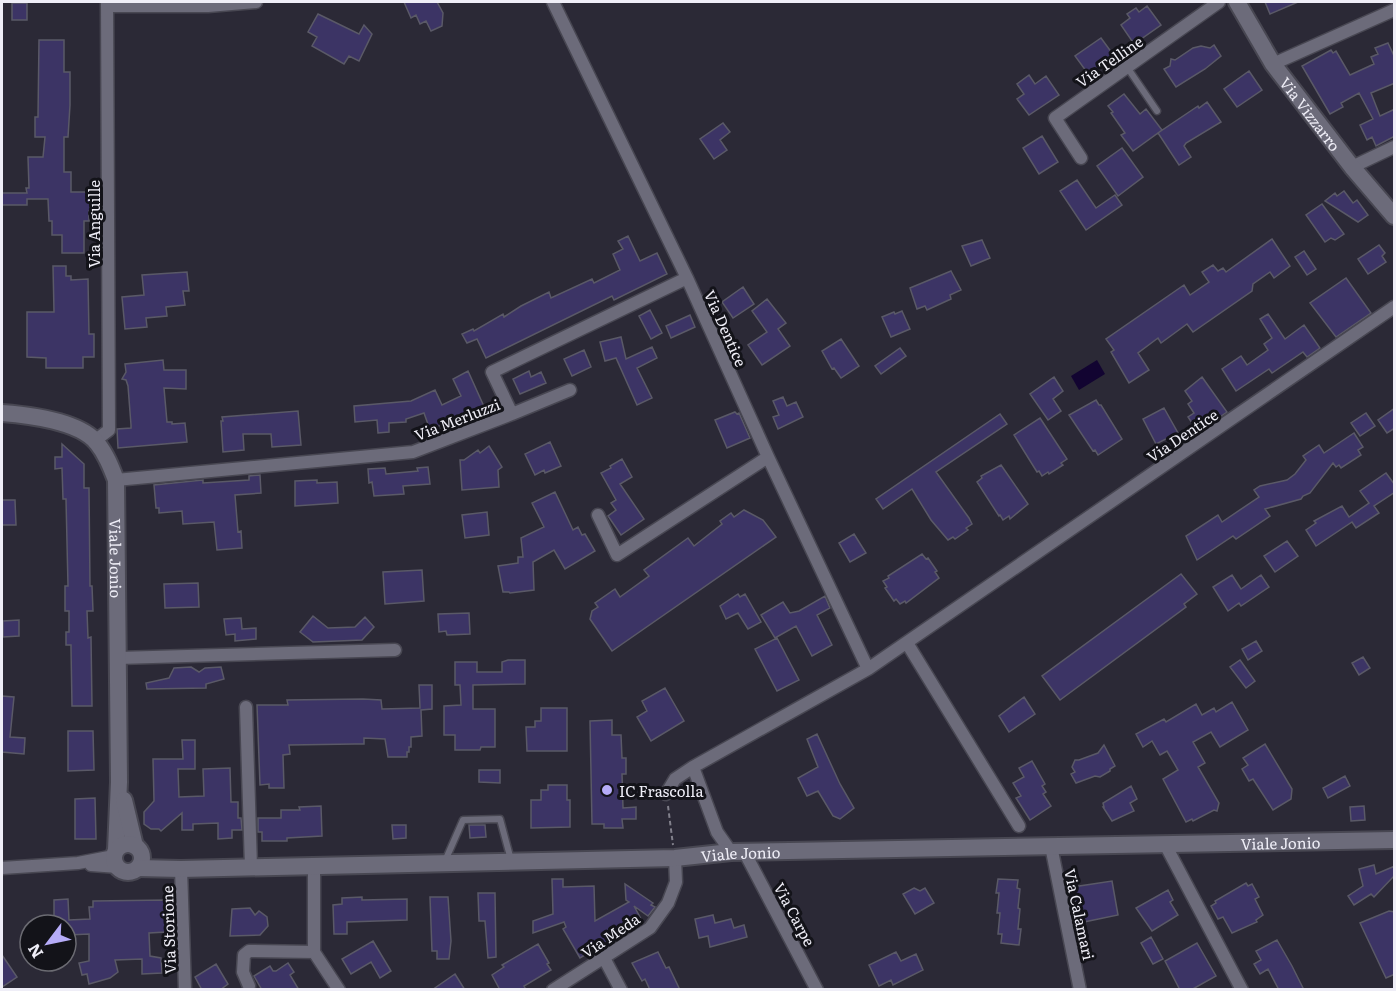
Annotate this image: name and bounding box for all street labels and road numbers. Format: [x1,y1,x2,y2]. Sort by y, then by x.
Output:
street label: Via Telline [1071,29,1147,93]
street label: Via Vizzarro [1275,71,1347,156]
street label: Via Anguille [82,180,105,268]
street label: Via Dentice [699,286,753,370]
street label: Via Merluzzi [411,392,503,446]
street label: Via Dentice [1142,402,1223,467]
street label: Viale Jonio [105,518,129,599]
street label: Viale Jonio [1240,830,1321,854]
street label: Viale Jonio [700,840,781,867]
street label: Via Calamari [1059,866,1101,962]
street label: Via Carpe [769,878,822,950]
street label: Via Storione [155,885,181,975]
street label: Via Meda [576,906,645,963]

